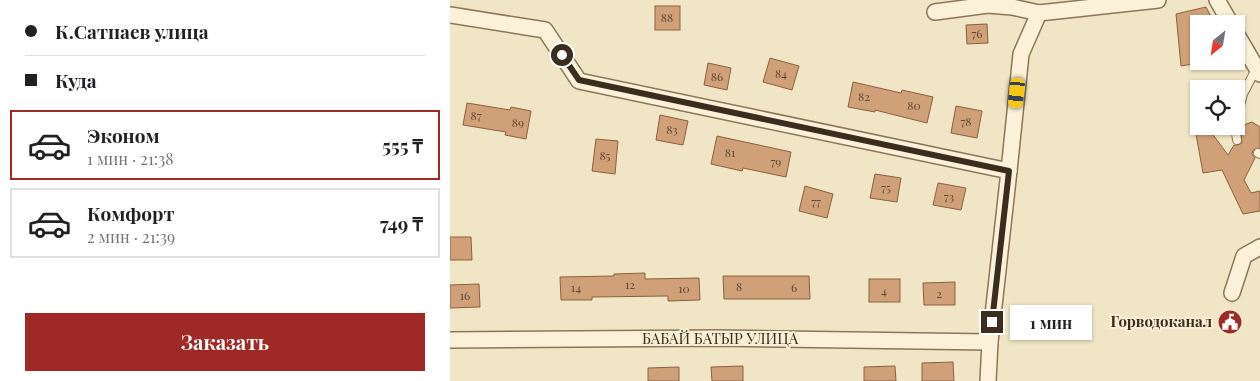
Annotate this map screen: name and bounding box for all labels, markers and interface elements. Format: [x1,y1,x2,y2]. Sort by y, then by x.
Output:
house number: 88 [661,9,673,25]
north arrow [1190,15,1245,70]
map controls [1190,15,1245,135]
text: К.Сатпаев улица [55,18,209,44]
house number: 76 [971,25,983,41]
route start [551,44,573,66]
house number: 84 [775,65,787,81]
text: Куда [55,67,97,93]
house number: 86 [711,68,723,84]
car [1007,77,1026,109]
button: locate [1190,80,1245,135]
house number: 82 [858,88,870,104]
house number: 80 [907,97,921,113]
house number: 87 [470,107,482,123]
house number: 78 [960,113,972,129]
house number: 89 [512,114,524,130]
house number: 83 [666,121,678,137]
text: Эконом [87,122,160,148]
icon: car [27,123,72,168]
text: 555 ₸ [382,132,423,158]
house number: 81 [725,144,736,160]
house number: 85 [599,147,611,163]
text: 1 мин · 21:38 [87,148,174,169]
house number: 79 [771,153,781,169]
house number: 75 [881,179,891,195]
house number: 73 [944,188,954,204]
house number: 77 [811,193,821,209]
text: Комфорт [87,200,175,226]
icon: car [27,201,72,246]
text: 749 ₸ [380,210,423,236]
text: 2 мин · 21:39 [87,226,175,247]
house number: 12 [625,276,635,292]
house number: 8 [736,278,742,294]
house number: 14 [571,279,581,295]
house number: 6 [791,279,797,295]
house number: 10 [678,280,690,296]
house number: 4 [881,282,887,298]
house number: 2 [936,285,942,301]
house number: 16 [460,287,470,303]
callout: 1 мин [1010,304,1092,340]
public building icon: Горводоканал [1217,309,1243,335]
route end [981,311,1003,333]
place label: Горводоканал [1110,311,1212,331]
text: 1 мин [1030,312,1072,333]
button: Заказать [25,313,425,371]
street label: БАБАЙ БАТЫР УЛИЦА [642,328,799,348]

